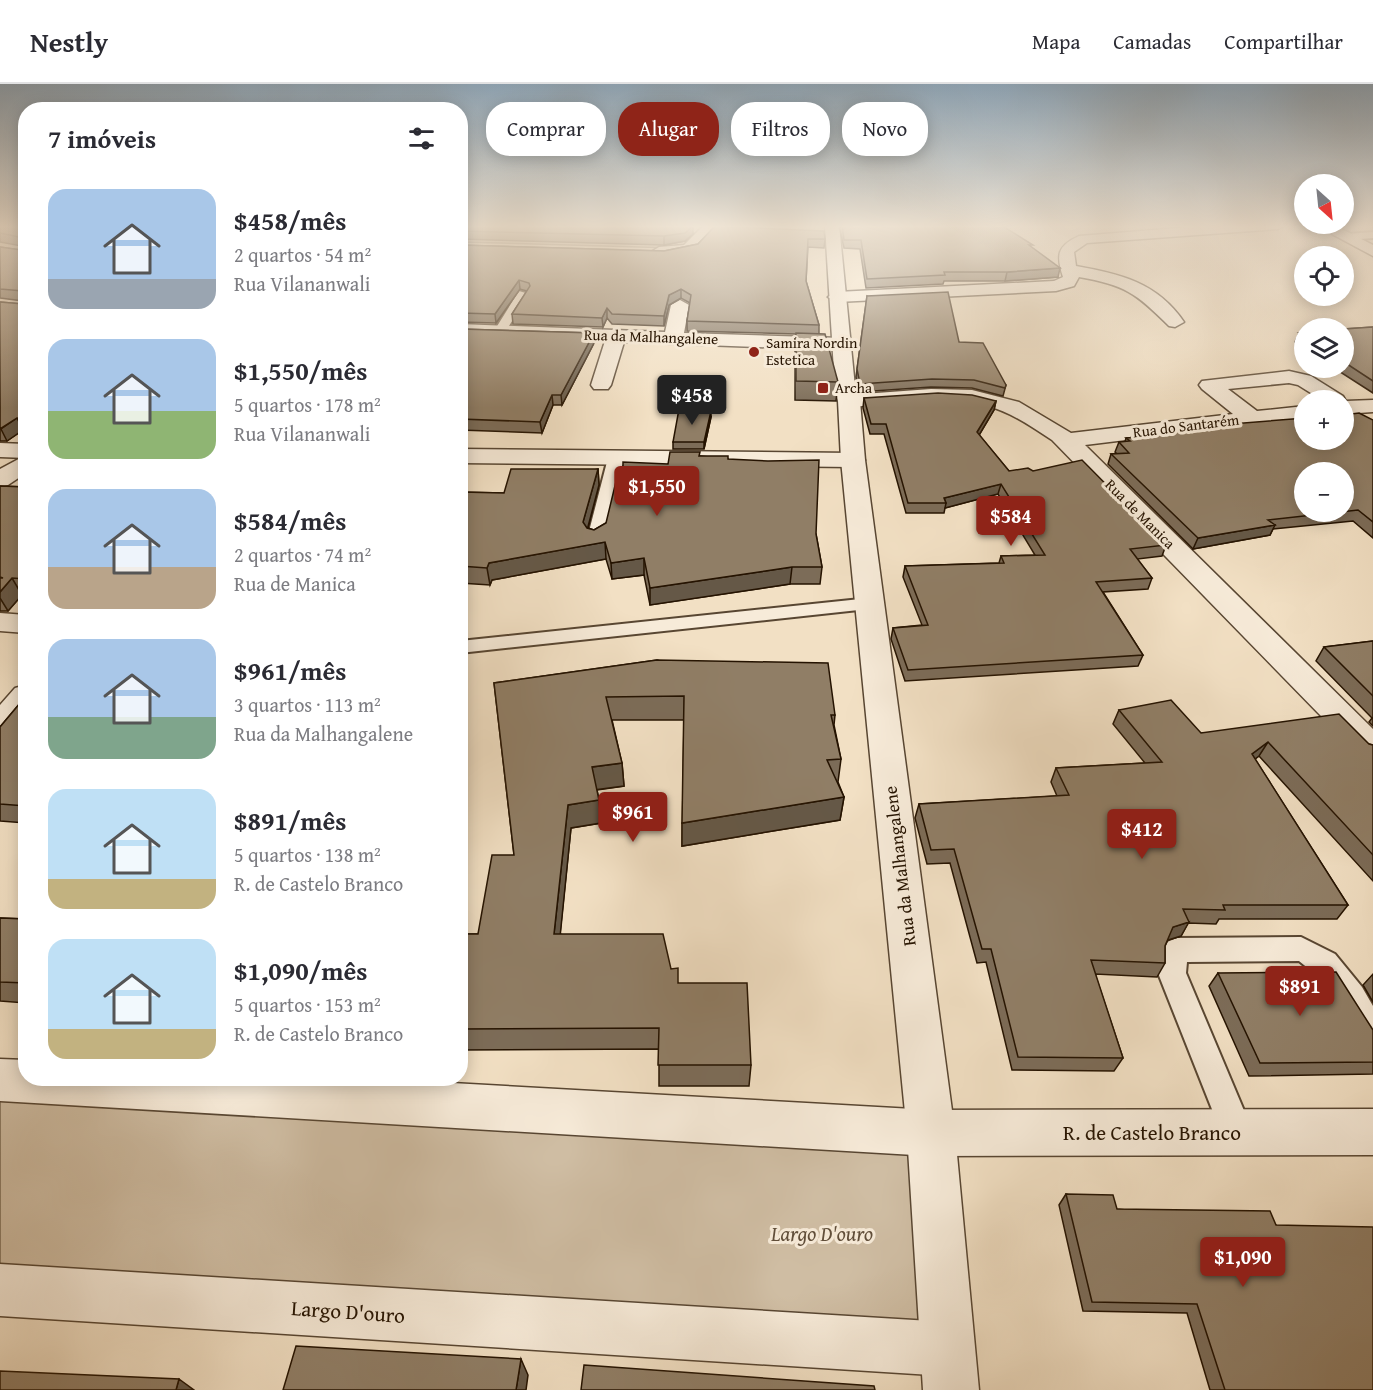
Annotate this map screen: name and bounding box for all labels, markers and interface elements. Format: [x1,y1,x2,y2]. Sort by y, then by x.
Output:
text: Nestly [30,21,108,62]
text: Mapa [1032,26,1080,57]
text: Camadas [1113,26,1191,57]
text: Compartilhar [1224,26,1343,57]
chip: Comprar [486,102,606,156]
chip: Alugar [618,102,719,156]
chip: Filtros [731,102,830,156]
chip: Novo [842,102,928,156]
text: 7 imóveis [48,119,156,158]
icon: filters [405,122,438,155]
north arrow [1294,174,1354,234]
map controls [1294,174,1354,522]
text: $458/mês [234,201,347,240]
icon: home [96,213,168,285]
text: 2 quartos · 54 m² [234,240,371,269]
button: locate [1294,246,1354,306]
text: Rua Vilananwali [234,269,370,298]
button: layers [1294,318,1354,378]
street label: Rua da Malhangalene [584,324,719,349]
place label: Samira Nordin Estetica [766,332,858,370]
marker: Samira Nordin Estetica [747,345,761,359]
text: $1,550/mês [234,351,367,390]
icon: home [96,363,168,435]
pin: $458 [656,375,728,426]
place label: Archa [835,377,872,398]
text: $458 [671,380,713,409]
marker: Archa [816,381,830,395]
text: 5 quartos · 178 m² [234,390,381,419]
button: + [1294,390,1354,450]
street label: Rua do Santarém [1132,408,1241,442]
text: Rua Vilananwali [234,419,370,448]
button: − [1294,462,1354,522]
pin: $1,550 [608,466,706,517]
text: $1,550 [628,471,686,500]
street label: Rua de Manica [1101,474,1180,553]
pin: $584 [975,496,1047,547]
text: $584/mês [234,501,347,540]
text: $584 [990,501,1032,530]
icon: home [96,513,168,585]
text: 2 quartos · 74 m² [234,540,371,569]
text: Rua de Manica [234,569,356,598]
text: $961/mês [234,651,347,690]
icon: home [96,663,168,735]
text: 3 quartos · 113 m² [234,690,381,719]
text: Rua da Malhangalene [234,719,413,748]
street label: Rua da Malhangalene [876,784,923,948]
pin: $961 [597,792,669,843]
text: $961 [612,797,654,826]
text: $891/mês [234,801,347,840]
pin: $412 [1106,809,1178,860]
icon: home [96,813,168,885]
text: $412 [1121,814,1163,843]
text: 5 quartos · 138 m² [234,840,381,869]
text: R. de Castelo Branco [234,869,403,898]
text: $1,090/mês [234,951,367,990]
icon: home [96,963,168,1035]
pin: $891 [1264,966,1336,1017]
text: $891 [1279,971,1321,1000]
text: 5 quartos · 153 m² [234,990,381,1019]
text: R. de Castelo Branco [234,1019,403,1048]
street label: R. de Castelo Branco [1063,1117,1241,1148]
park label: Largo D'ouro [770,1218,873,1249]
pin: $1,090 [1194,1237,1292,1288]
text: $1,090 [1214,1242,1272,1271]
street label: Largo D'ouro [290,1292,406,1331]

